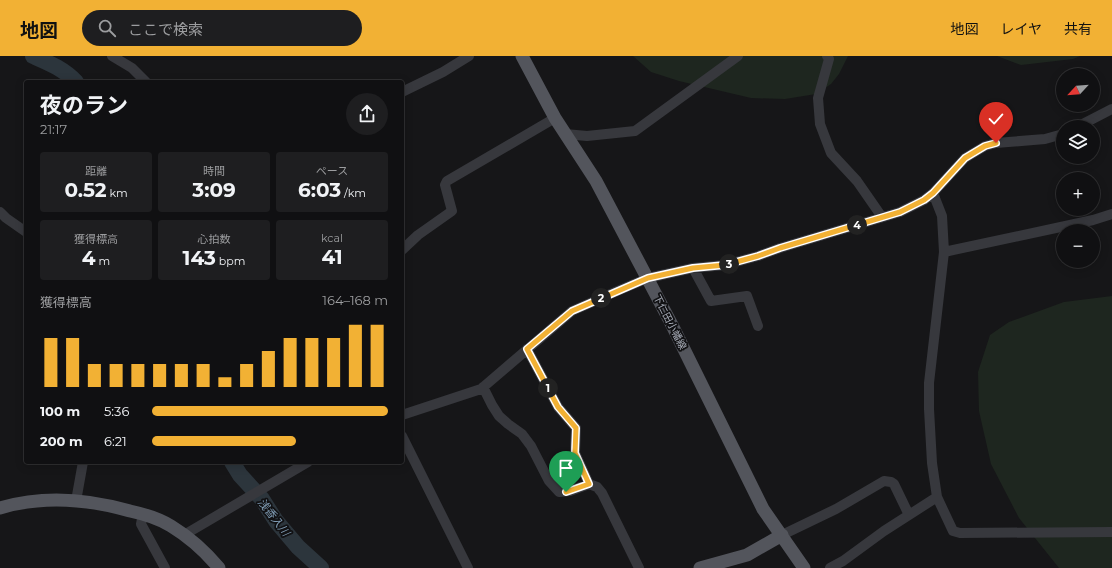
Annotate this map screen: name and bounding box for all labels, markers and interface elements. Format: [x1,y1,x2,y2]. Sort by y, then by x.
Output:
search box [82,10,362,46]
icon: search [96,17,118,39]
text: 地図 [20,19,58,42]
text: ここで検索 [128,20,203,39]
text: 地図 [950,20,978,38]
text: レイヤ [1000,20,1042,38]
text: 共有 [1064,20,1092,38]
north arrow [1056,68,1100,112]
map controls [1056,68,1100,268]
text: 夜のラン [40,92,128,119]
button: share [346,93,388,135]
pin [979,102,1013,143]
icon: check [985,108,1007,130]
button: layers [1056,120,1100,164]
text: 21:17 [40,121,67,137]
text: 距離 [85,164,107,178]
text: 時間 [203,164,225,178]
text: ペース [316,164,348,178]
button: + [1056,172,1100,216]
text: 0.52 [64,178,107,202]
text: 3:09 [192,178,236,202]
text: 6:03 [298,178,341,202]
text: km [107,186,128,200]
text: /km [341,186,366,200]
pin: 4 [847,215,867,235]
text: 4 [853,218,861,232]
button: − [1056,224,1100,268]
text: kcal [321,231,343,245]
text: 獲得標高 [74,232,118,246]
text: 心拍数 [198,232,231,246]
text: 41 [321,245,343,269]
text: 4 [82,246,96,270]
text: 143 [183,246,216,270]
text: m [96,254,110,268]
text: bpm [216,254,245,268]
pin: 3 [719,254,739,274]
text: 3 [726,257,732,271]
pin: 2 [591,288,611,308]
text: 2 [598,291,604,305]
text: 164–168 m [322,292,388,308]
street label: 下仁田小幡線 [651,292,689,352]
text: 獲得標高 [40,294,92,310]
pin: 1 [538,378,558,398]
text: 1 [546,381,550,395]
text: 100 m [40,403,80,419]
text: 5:36 [104,403,129,419]
text: 200 m [40,433,83,449]
text: 6:21 [104,433,127,449]
pin [549,451,583,492]
icon: arrive [555,457,577,479]
water label: 浅香入川 [255,495,294,539]

